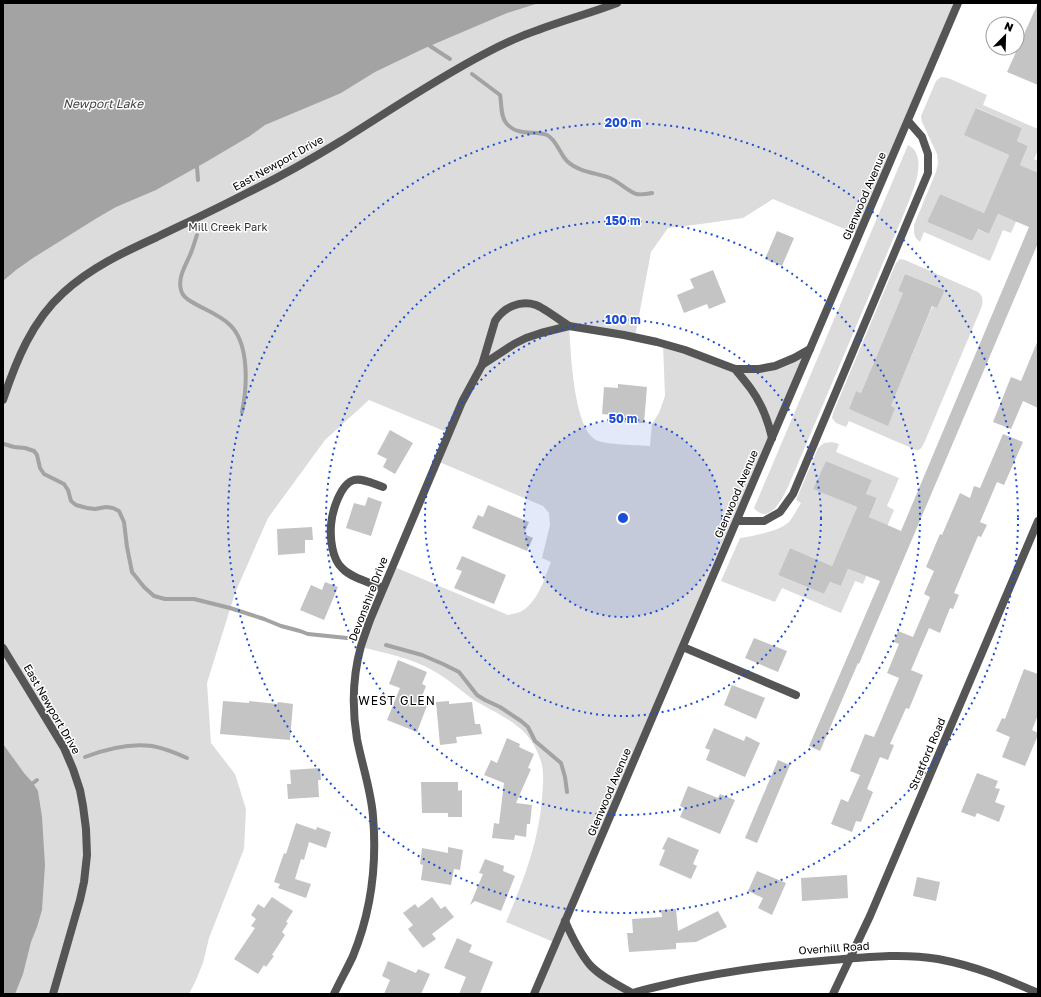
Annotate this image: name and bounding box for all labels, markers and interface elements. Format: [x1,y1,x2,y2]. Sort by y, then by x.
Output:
north arrow [985,16,1025,56]
text: N [1003,19,1015,34]
water label: Newport Lake [63,96,144,111]
text: 200 m [605,115,641,130]
street label: East Newport Drive [230,132,325,193]
street label: Glenwood Avenue [839,150,888,242]
text: 150 m [606,213,640,228]
park label: Mill Creek Park [188,220,268,233]
text: 100 m [605,312,641,327]
text: 50 m [609,411,637,426]
street label: Glenwood Avenue [711,448,760,540]
centre of rings [616,511,630,525]
street label: Devonshire Drive [345,555,390,643]
street label: East Newport Drive [21,661,83,756]
district label: WEST GLEN [358,693,436,708]
street label: Stratford Road [906,716,948,792]
street label: Glenwood Avenue [584,746,633,838]
street label: Overhill Road [798,939,870,956]

